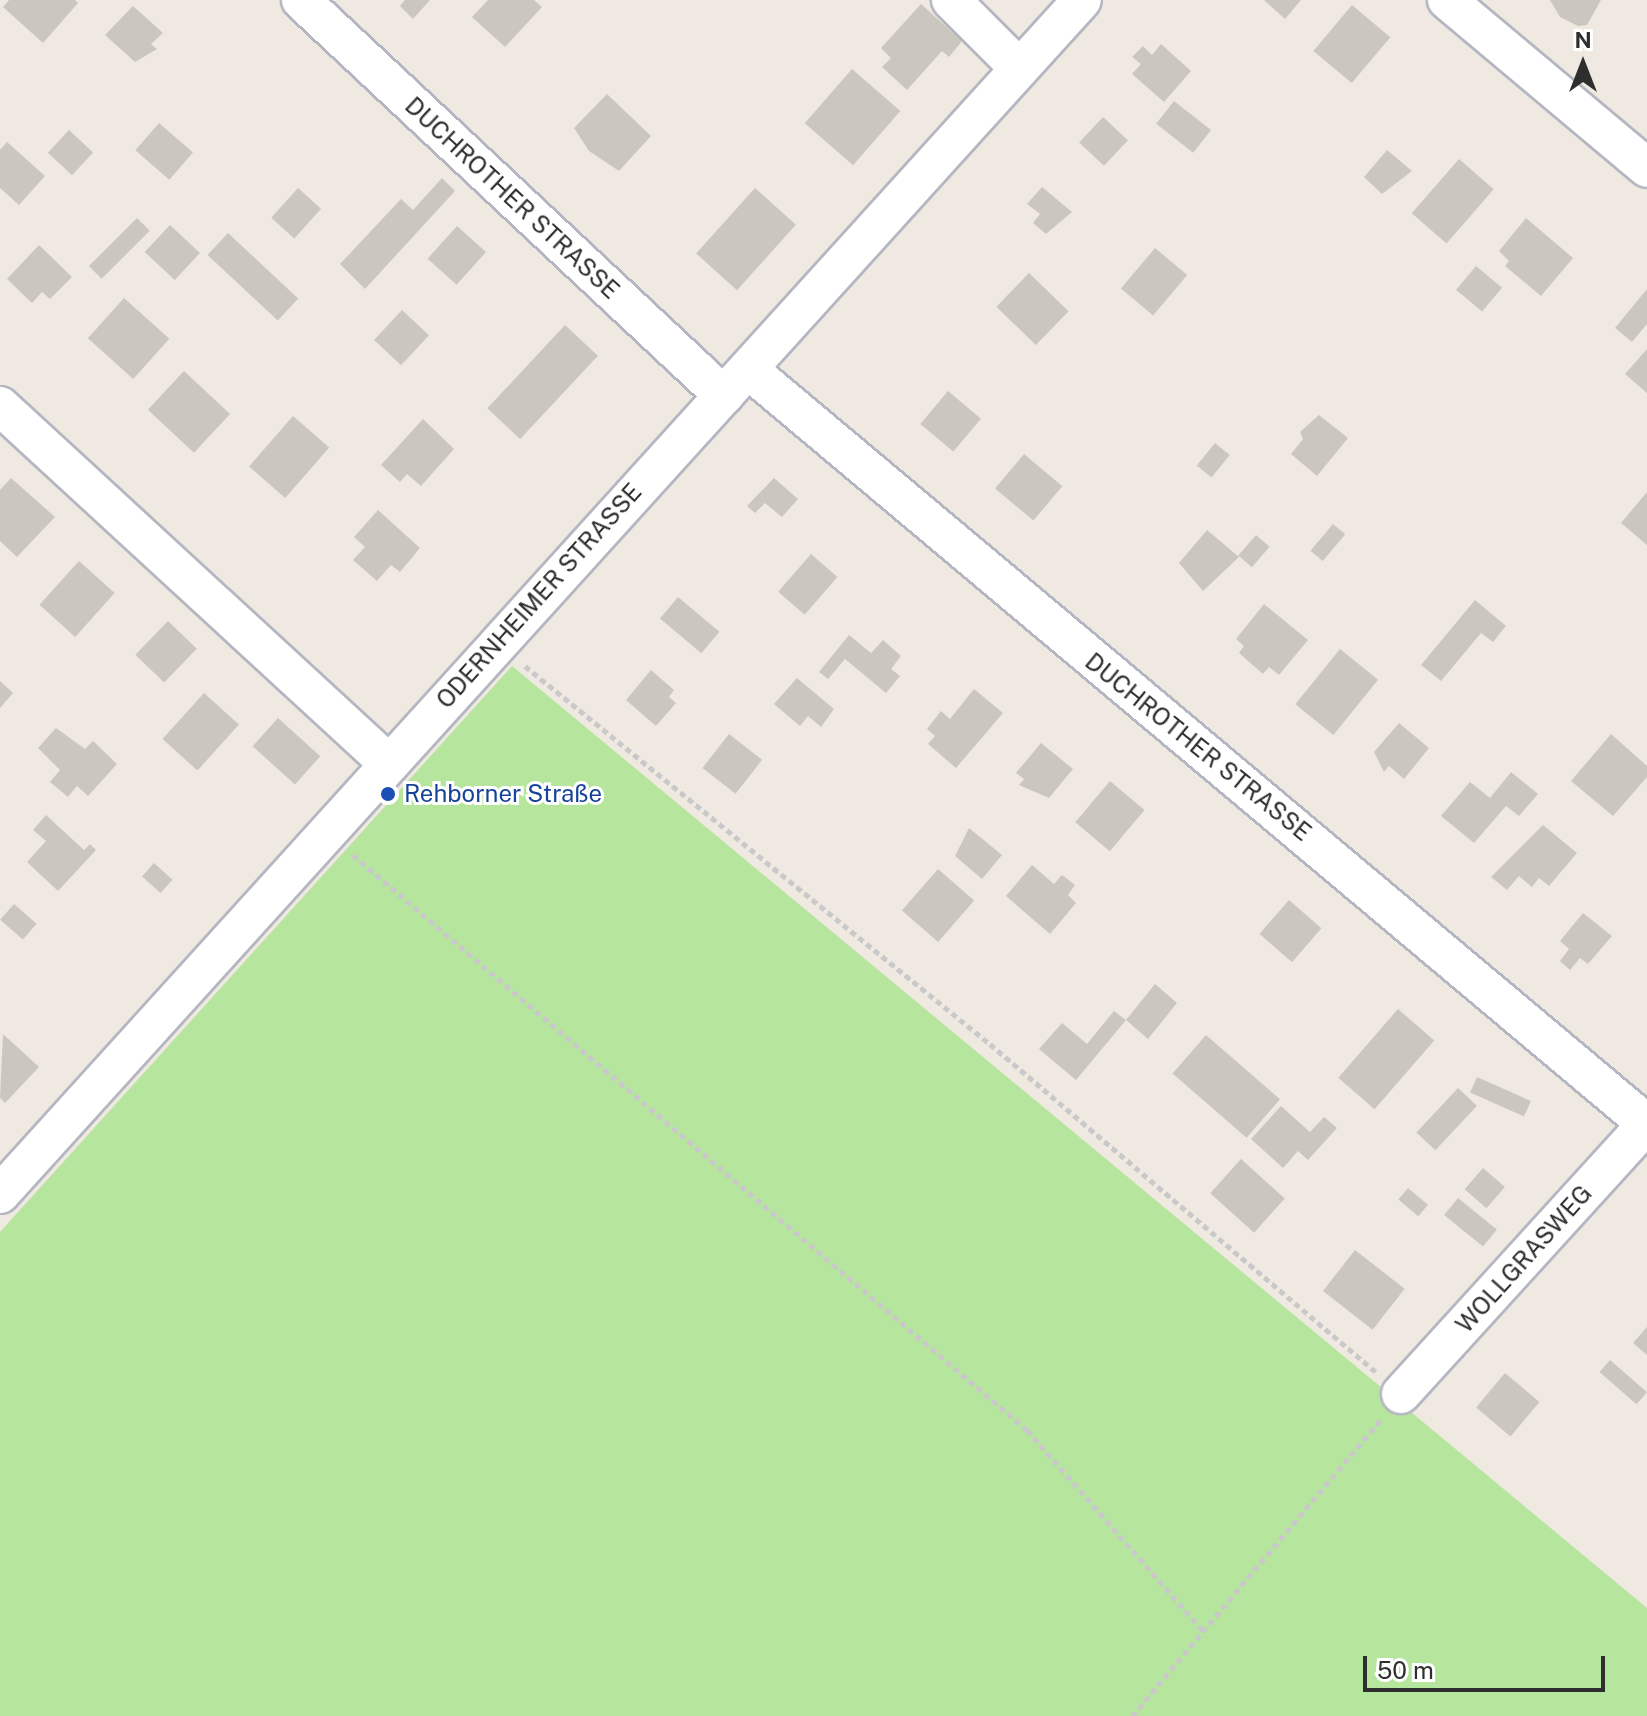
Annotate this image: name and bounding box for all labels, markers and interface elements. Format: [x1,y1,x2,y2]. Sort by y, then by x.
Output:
north arrow [1543,24,1623,104]
text: N [1574,27,1592,53]
street label: DUCHROTHER STRASSE [399,91,625,305]
street label: ODERNHEIMER STRASSE [431,478,647,714]
street label: DUCHROTHER STRASSE [1079,647,1317,847]
place label: Rehborner Straße [404,780,602,808]
marker: Rehborner Straße [379,785,397,803]
street label: WOLLGRASWEG [1450,1179,1598,1339]
scale bar [1367,1640,1609,1690]
text: 50 m [1377,1656,1434,1684]

